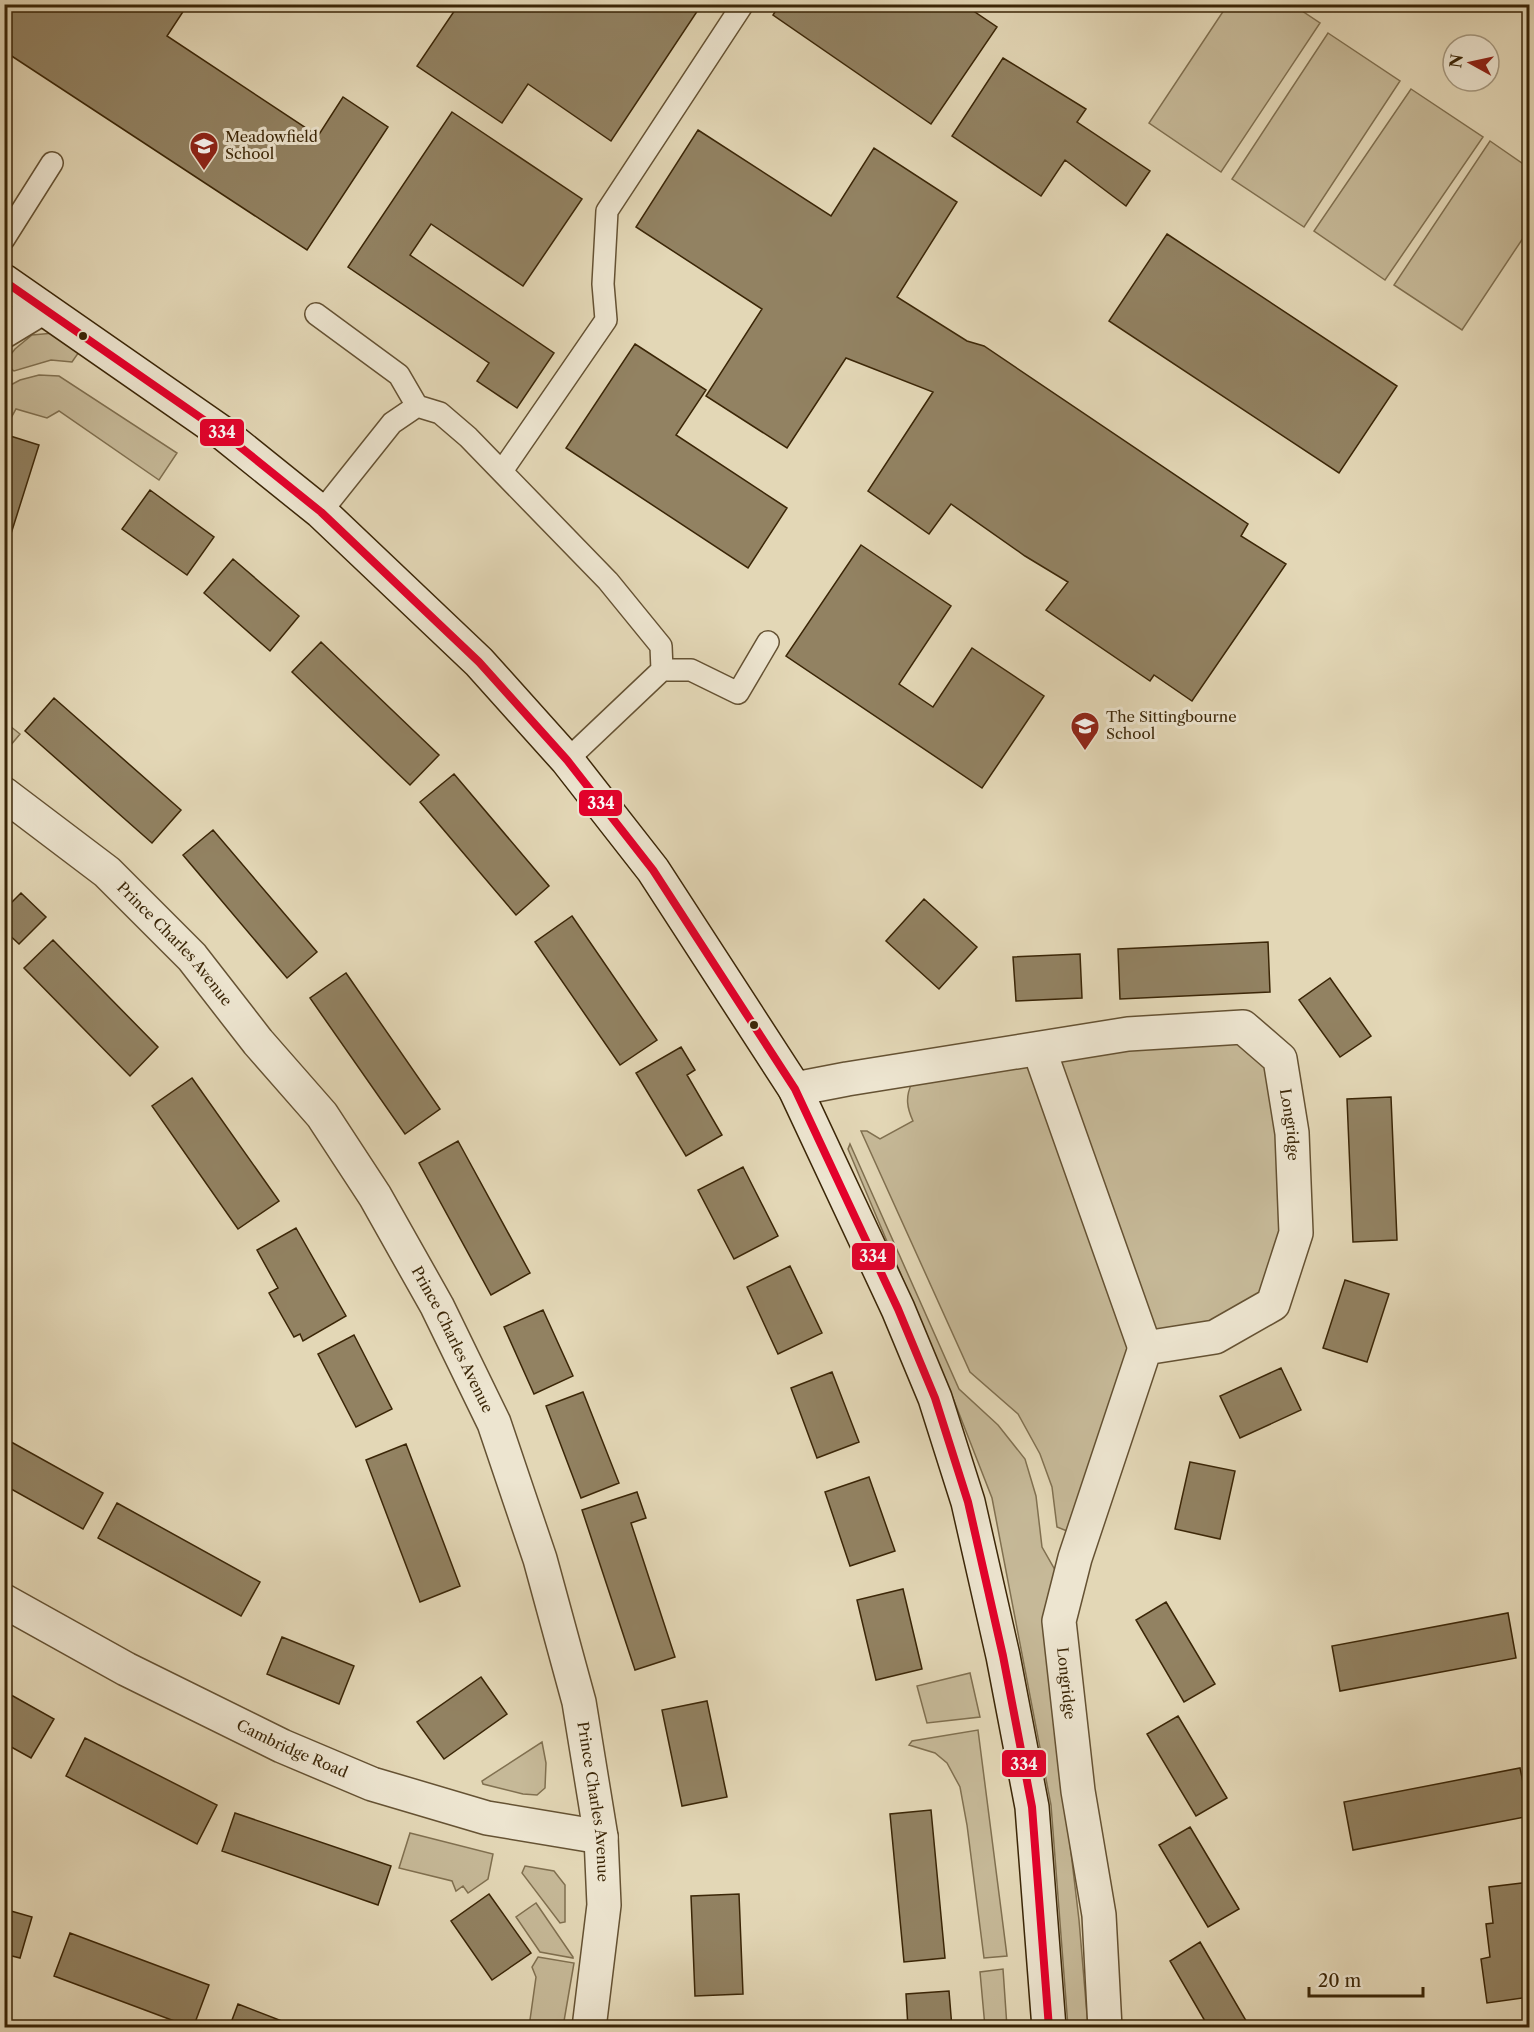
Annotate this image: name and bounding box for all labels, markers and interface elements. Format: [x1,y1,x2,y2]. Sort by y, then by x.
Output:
north arrow [1441,33,1501,93]
text: N [1445,53,1467,69]
place label: Meadowfield School [225,127,318,163]
school or university icon: Meadowfield School [188,130,220,172]
unlabelled marker [77,330,89,342]
line badge: 334 [199,418,245,447]
text: 334 [208,422,236,442]
place label: The Sittingbourne School [1106,707,1237,743]
school or university icon: The Sittingbourne School [1069,710,1101,752]
line badge: 334 [578,789,623,817]
text: 334 [587,793,615,813]
street label: Prince Charles Avenue [113,878,236,1010]
unlabelled marker [748,1019,760,1031]
street label: Longridge [1276,1087,1303,1161]
line badge: 334 [851,1242,896,1271]
text: 334 [859,1246,887,1266]
street label: Prince Charles Avenue [407,1263,498,1416]
street label: Longridge [1053,1646,1080,1720]
street label: Cambridge Road [234,1715,351,1782]
street label: Prince Charles Avenue [573,1720,613,1882]
line badge: 334 [1001,1749,1047,1778]
text: 334 [1010,1754,1038,1774]
scale bar [1309,1960,1423,1998]
text: 20 m [1318,1970,1362,1992]

